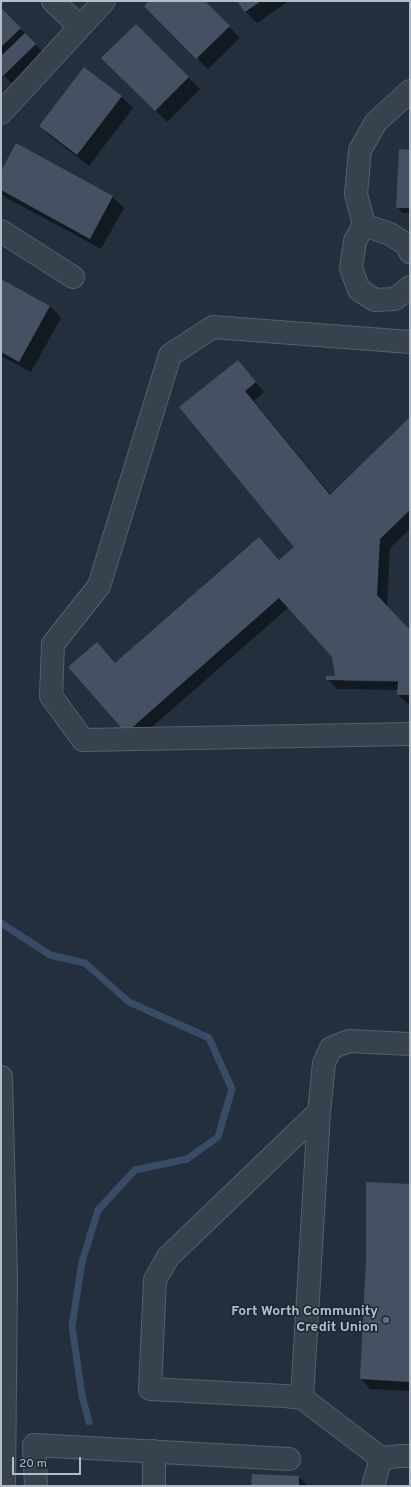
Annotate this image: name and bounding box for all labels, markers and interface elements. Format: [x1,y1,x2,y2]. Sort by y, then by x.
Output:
place label: Fort Worth Community Credit Union [231,1304,378,1336]
marker: Fort Worth Community Credit Union [381,1315,391,1325]
scale bar [14,1449,83,1475]
text: 20 m [19,1456,47,1472]

